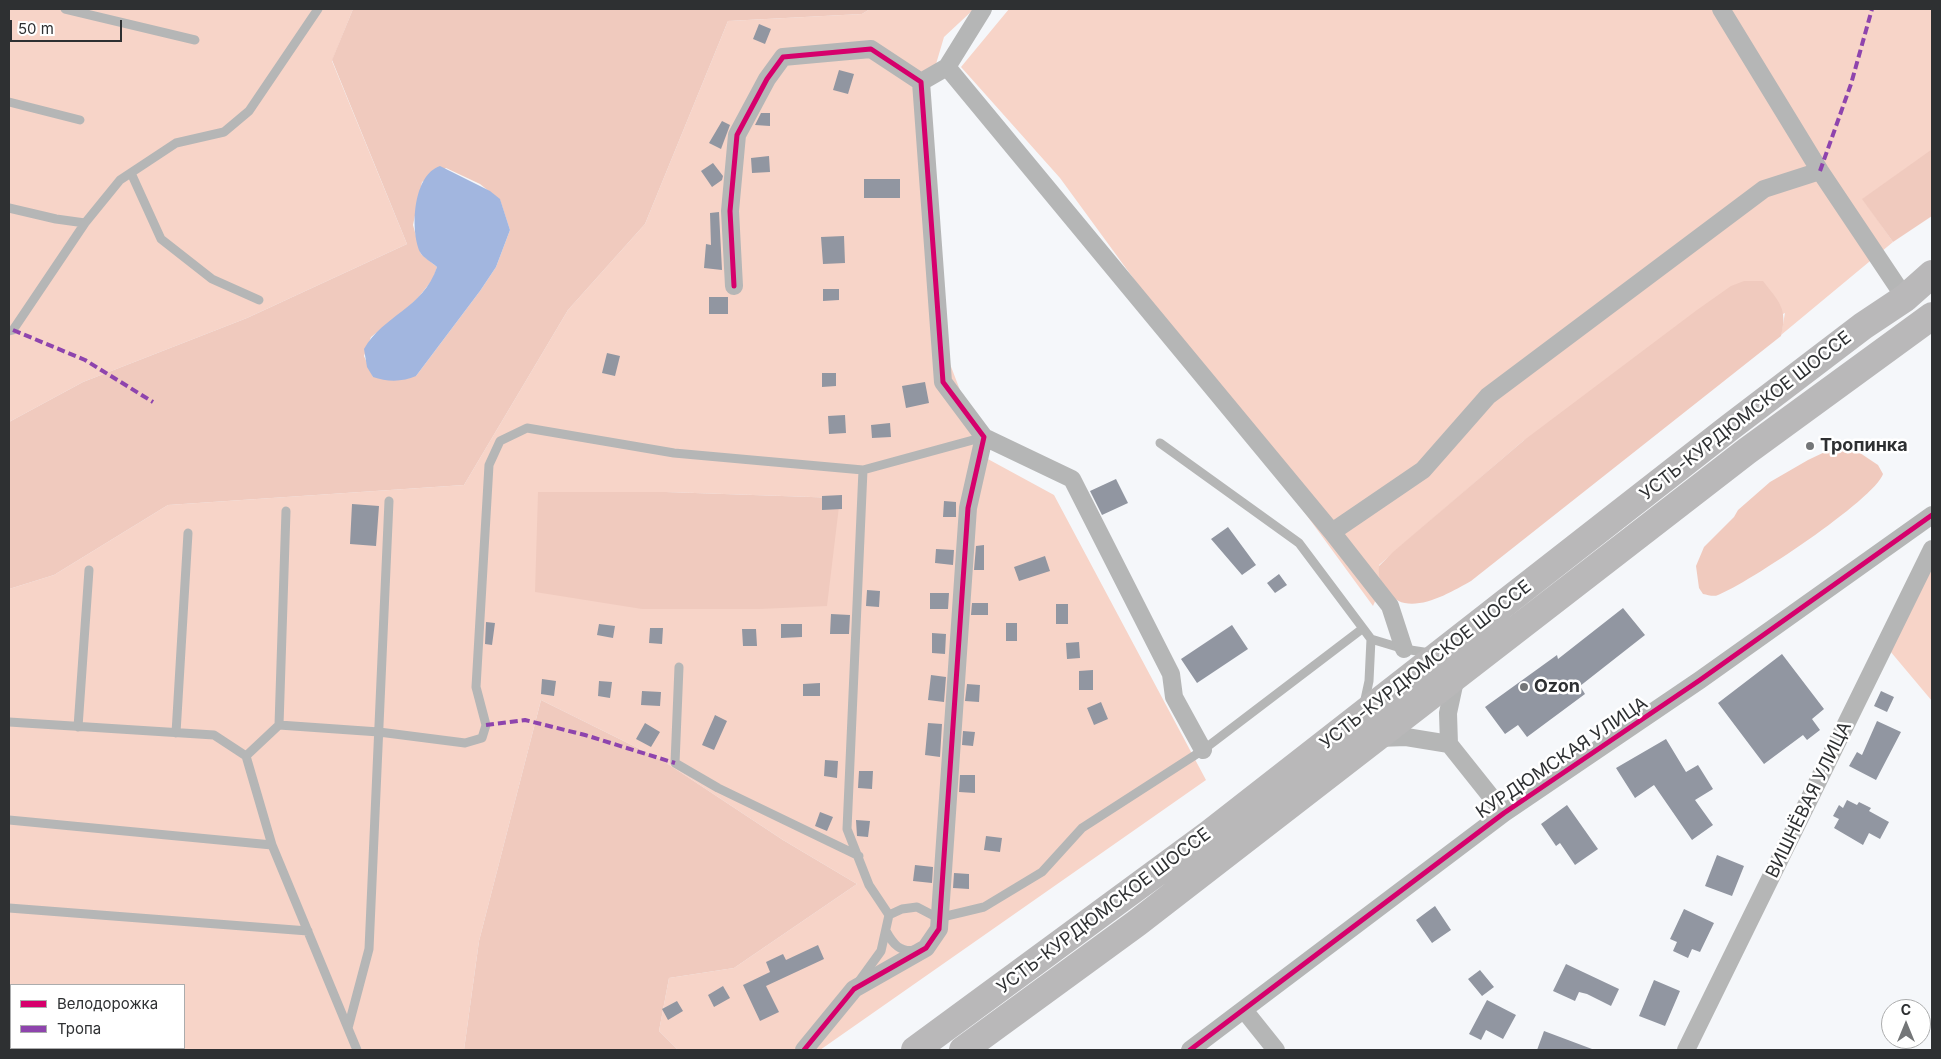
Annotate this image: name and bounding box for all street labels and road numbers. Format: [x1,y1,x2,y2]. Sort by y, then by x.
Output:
street label: УСТЬ-КУРДЮМСКОЕ ШОССЕ [1636,327,1856,505]
street label: УСТЬ-КУРДЮМСКОЕ ШОССЕ [1316,576,1536,754]
street label: КУРДЮМСКАЯ УЛИЦА [1472,693,1652,823]
street label: ВИШНЁВАЯ УЛИЦА [1762,718,1856,882]
street label: УСТЬ-КУРДЮМСКОЕ ШОССЕ [993,824,1215,998]

